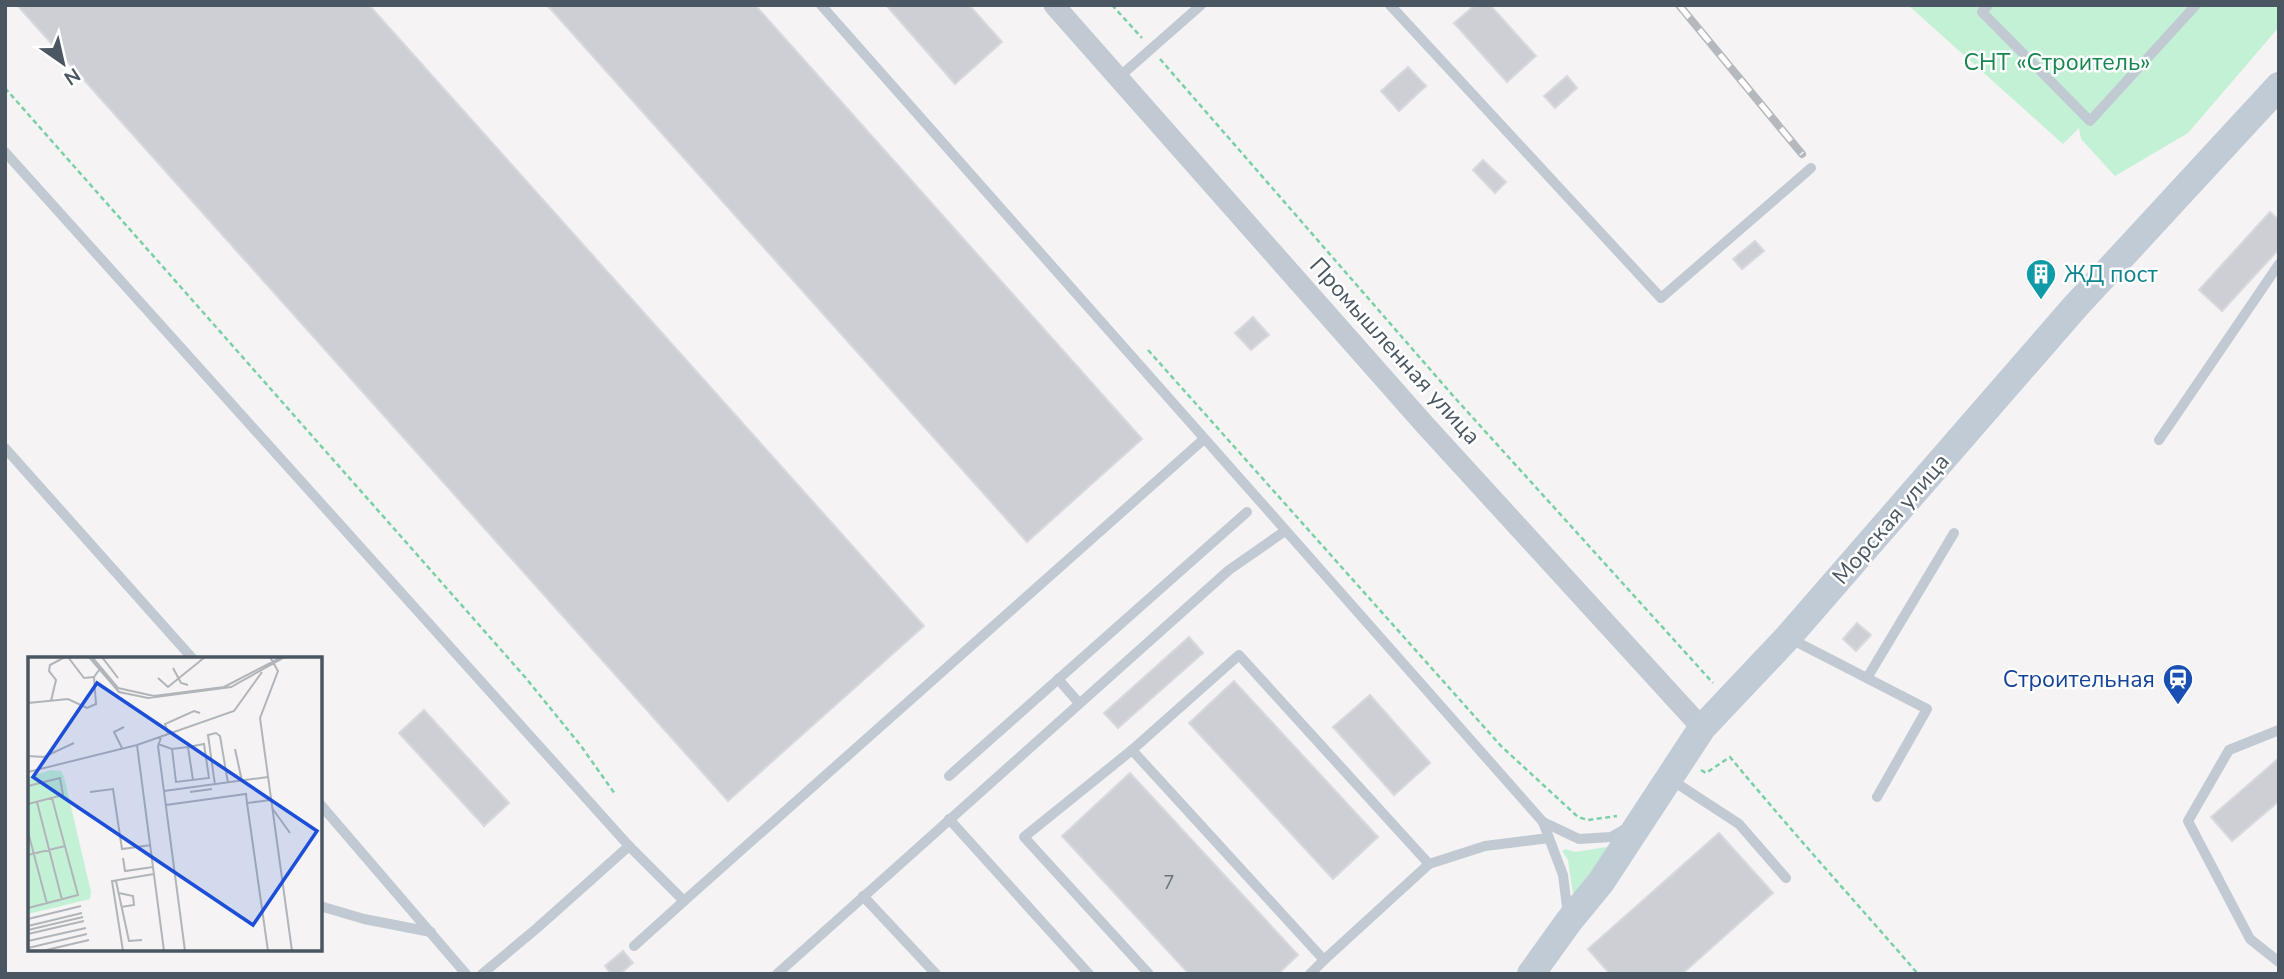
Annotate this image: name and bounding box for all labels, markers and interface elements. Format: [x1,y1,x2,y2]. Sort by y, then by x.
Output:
north arrow [28,28,98,98]
park label: СНТ «Строитель» [1964,47,2151,78]
text: N [59,62,85,91]
street label: Промышленная улица [1303,251,1487,451]
building icon: ЖД пост [2024,257,2058,301]
place label: ЖД пост [2064,259,2158,290]
street label: Морская улица [1825,447,1957,591]
inset map [28,657,322,951]
station icon: Строительная [2161,662,2195,706]
place label: Строительная [2003,664,2155,695]
house number: 7 [1163,870,1175,896]

